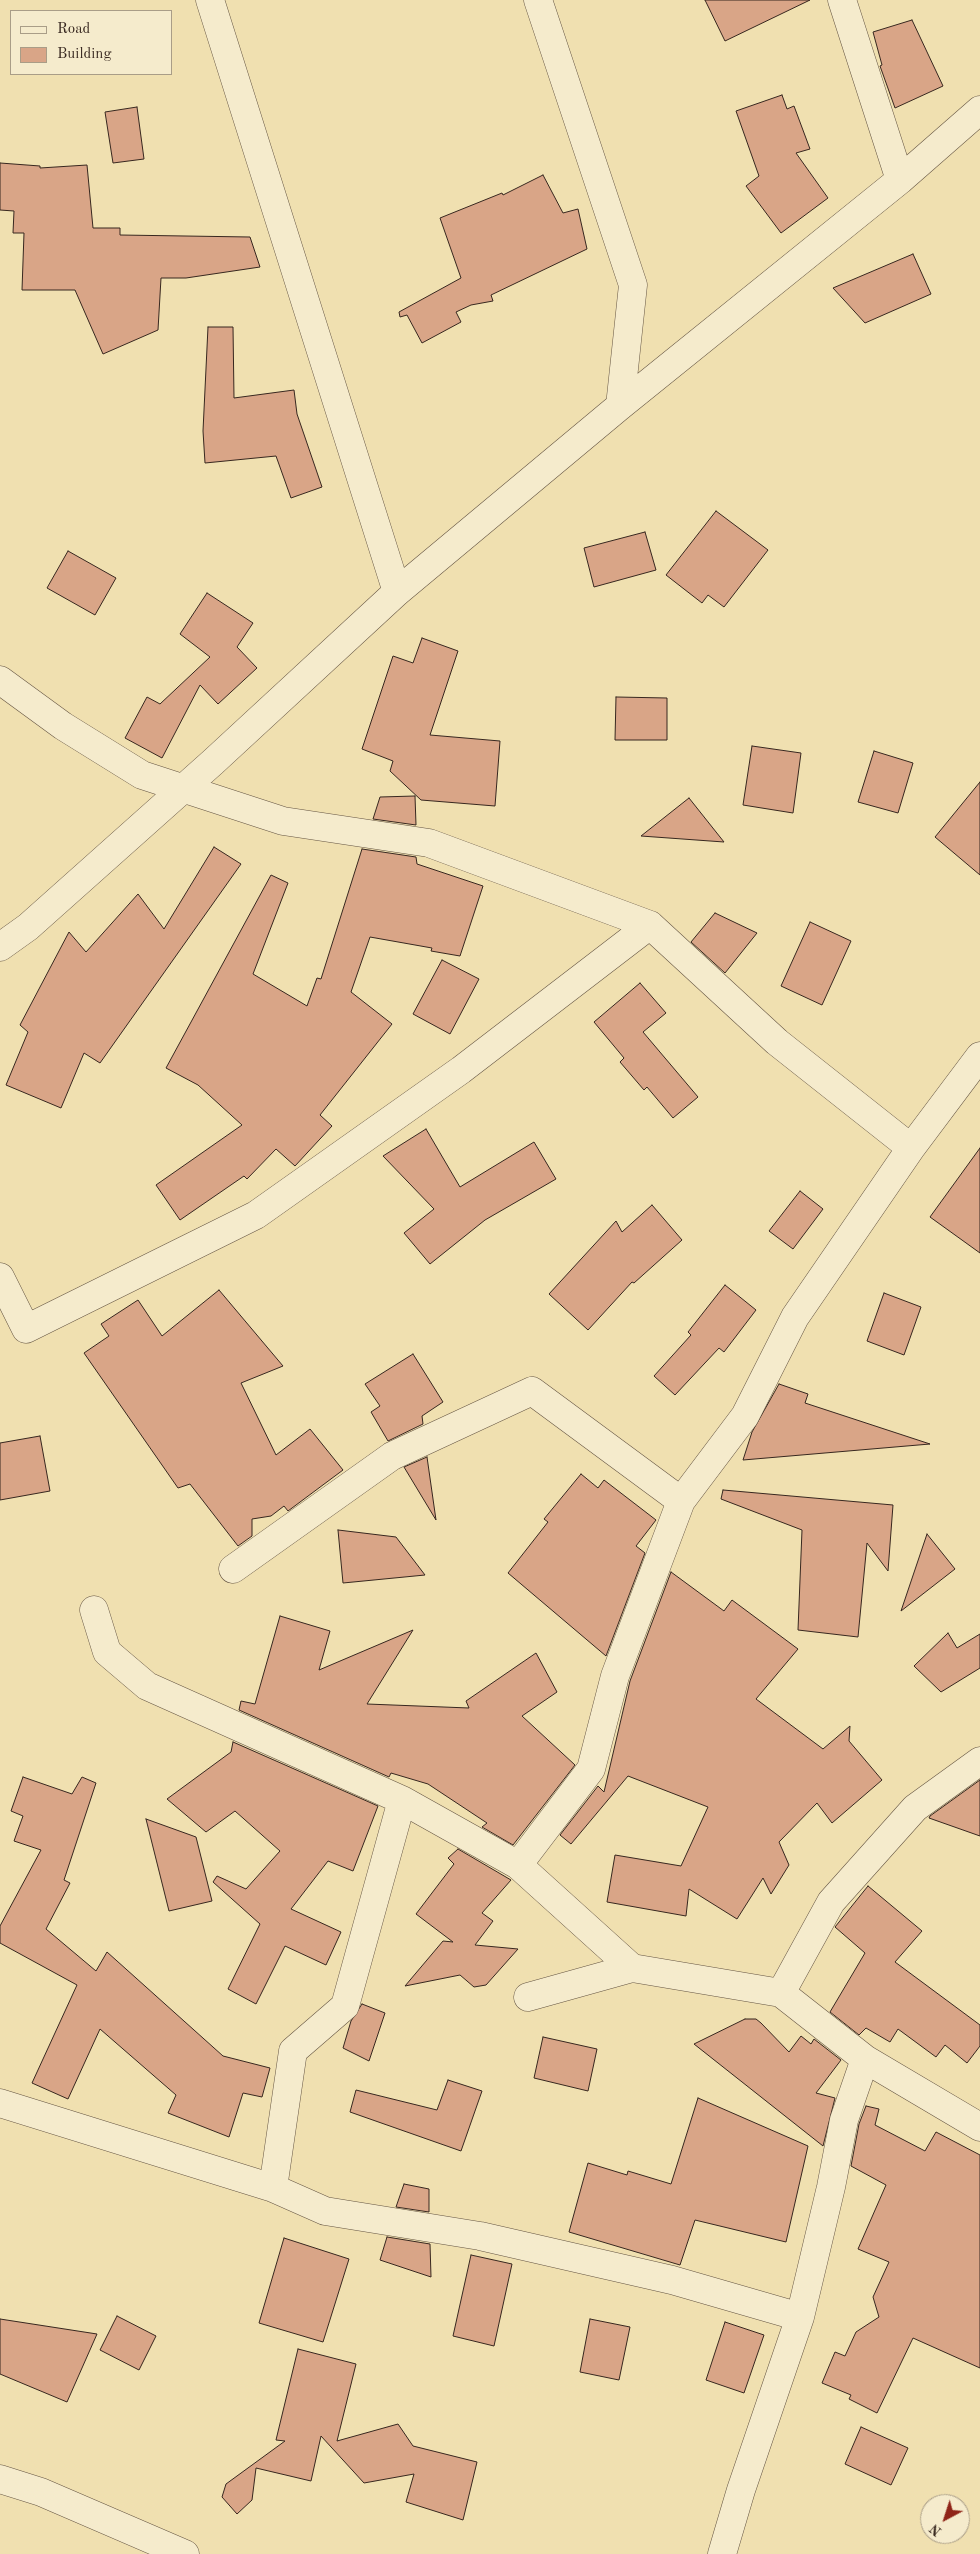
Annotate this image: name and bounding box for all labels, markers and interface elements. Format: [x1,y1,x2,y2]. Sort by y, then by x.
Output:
legend [10,10,172,75]
text: Road [57,22,90,37]
text: Building [57,47,112,62]
north arrow [920,2494,970,2544]
text: N [927,2521,945,2539]

